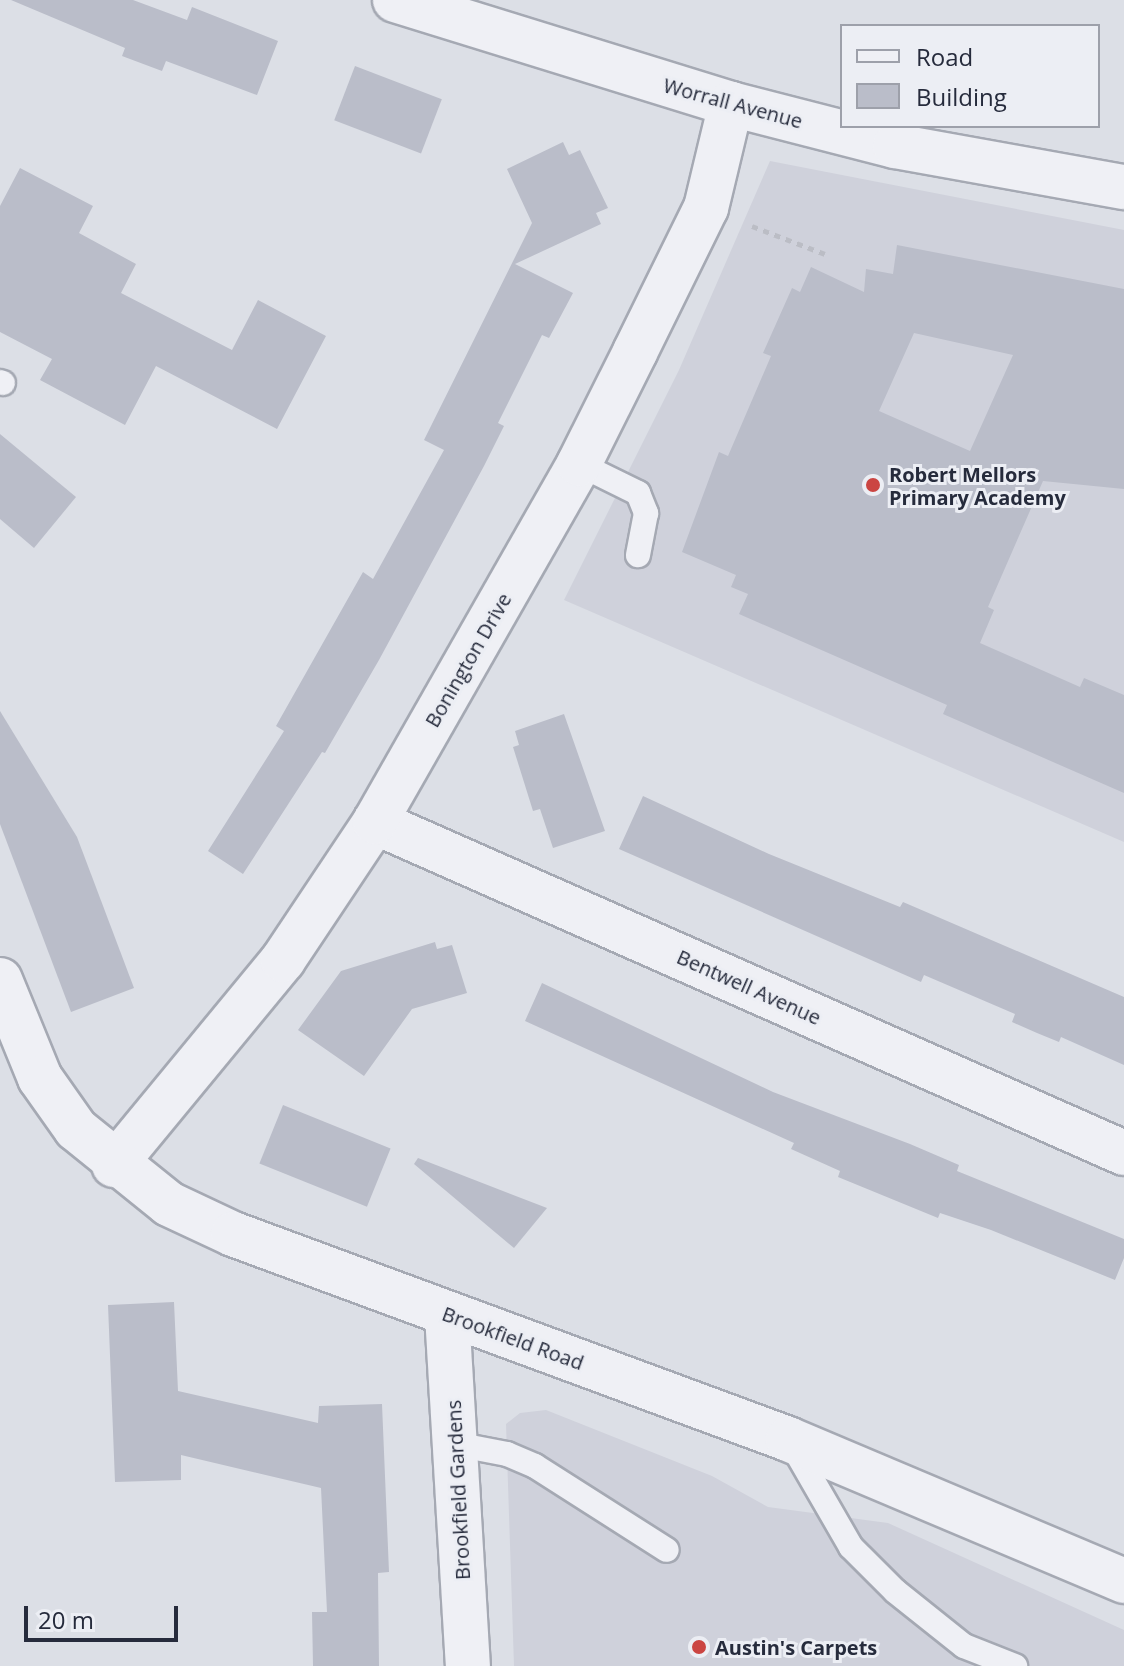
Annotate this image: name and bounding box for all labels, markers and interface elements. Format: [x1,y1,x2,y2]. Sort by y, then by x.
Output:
legend [840,24,1100,128]
text: Road [916,40,973,73]
street label: Worrall Avenue [661,73,805,133]
text: Building [916,80,1007,113]
place label: Robert Mellors Primary Academy [889,462,1066,509]
marker: Robert Mellors Primary Academy [864,476,882,494]
street label: Bonington Drive [420,589,516,731]
street label: Bentwell Avenue [673,944,825,1030]
street label: Brookfield Road [439,1301,587,1375]
street label: Brookfield Gardens [441,1399,475,1581]
scale bar [28,1590,182,1640]
text: 20 m [38,1603,94,1636]
place label: Austin's Carpets [715,1635,877,1659]
marker: Austin's Carpets [690,1638,708,1656]

